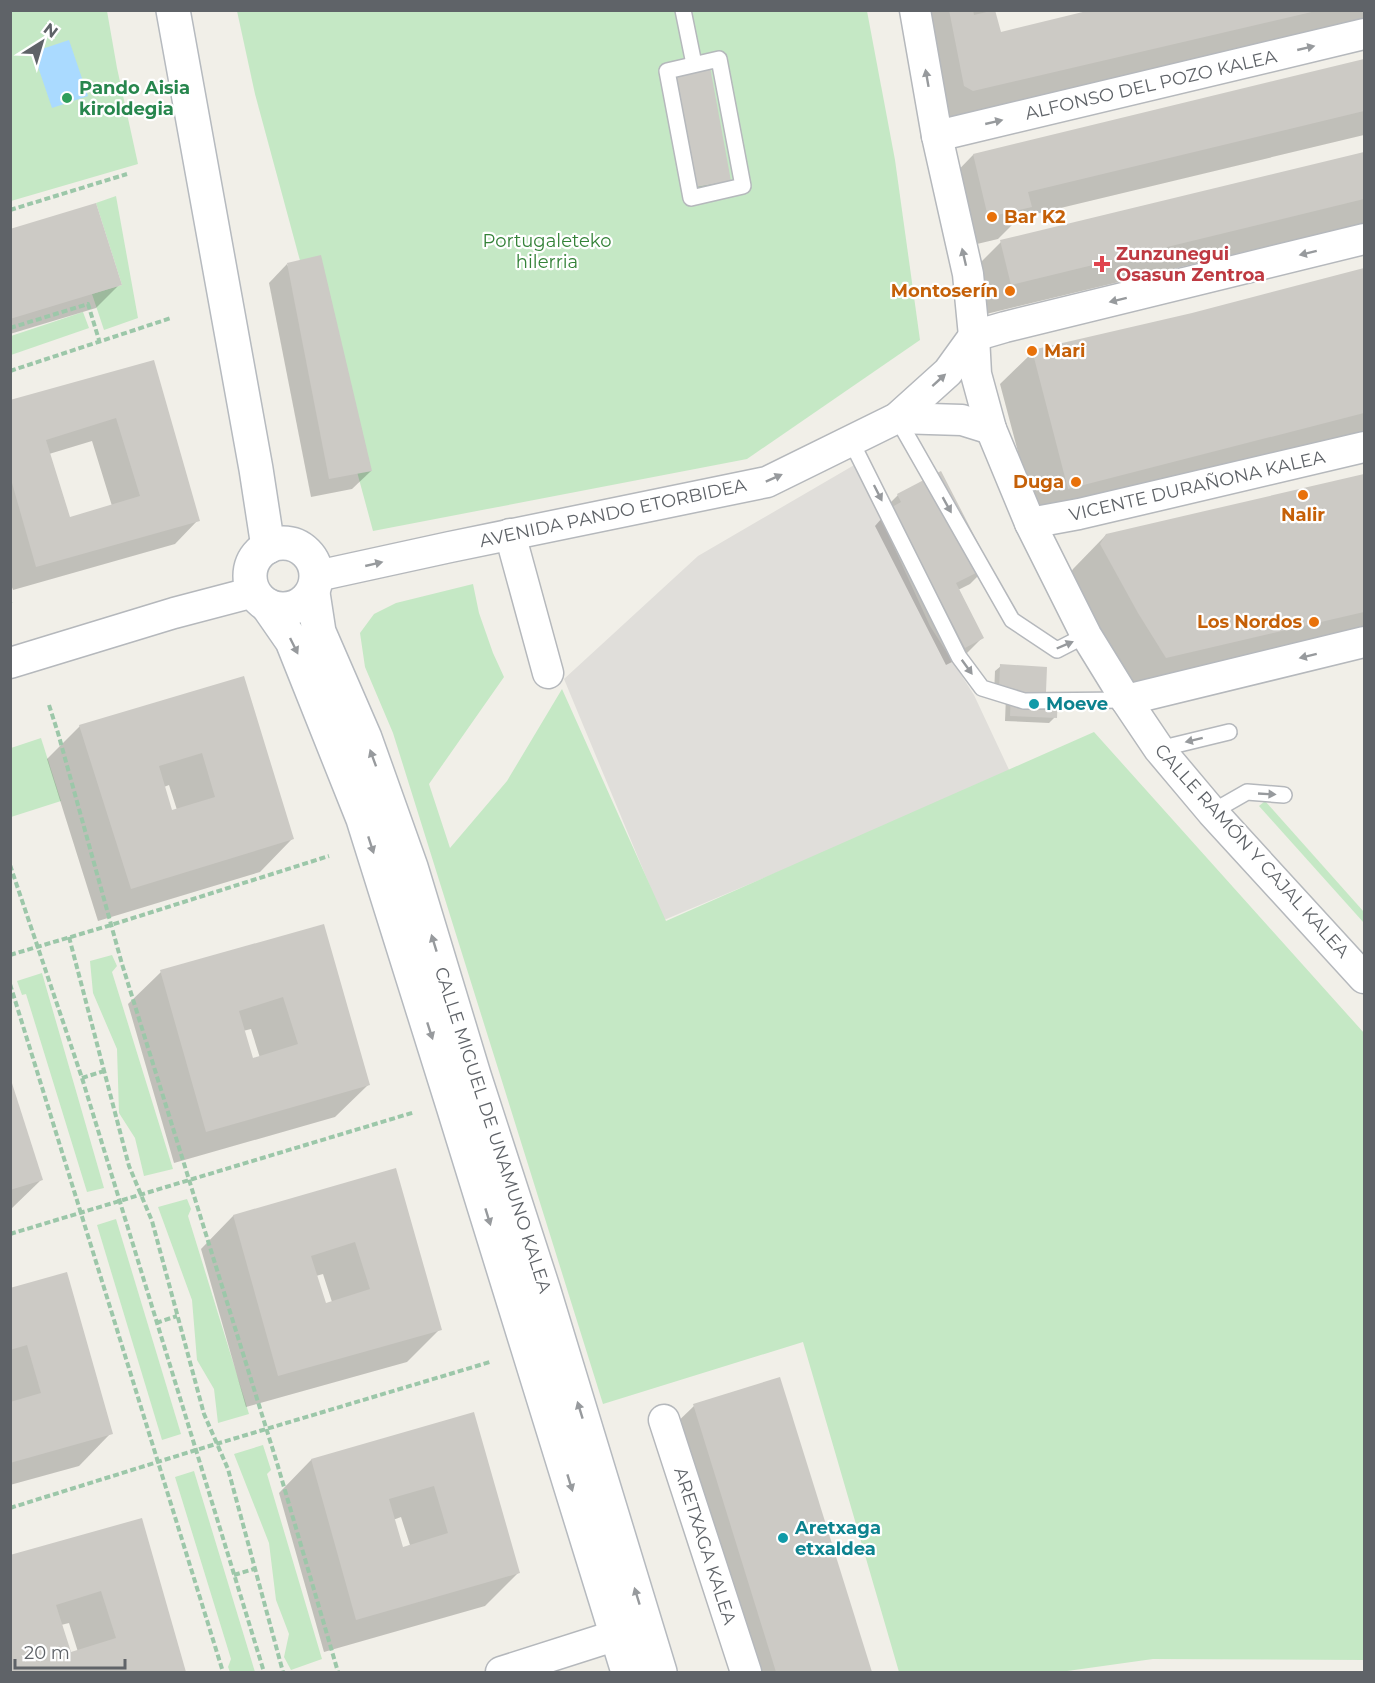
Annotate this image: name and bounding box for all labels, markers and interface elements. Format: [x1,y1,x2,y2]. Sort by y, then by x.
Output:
north arrow [12,12,72,72]
text: N [40,19,62,42]
one-way arrow [1297,42,1315,52]
street label: ALFONSO DEL POZO KALEA [1023,45,1279,125]
one-way arrow [922,69,931,88]
place label: Pando Aisia kiroldegia [79,77,190,120]
marker: Pando Aisia kiroldegia [60,91,74,105]
one-way arrow [985,116,1003,126]
place label: Bar K2 [1004,206,1066,228]
marker: Bar K2 [985,210,999,224]
park label: Portugaleteko hilerria [482,230,612,273]
place label: Zunzunegui Osasun Zentroa [1116,243,1265,286]
one-way arrow [959,248,969,266]
one-way arrow [1299,248,1317,258]
marker: Zunzunegui Osasun Zentroa [1093,255,1111,273]
place label: Montoserín [891,280,998,302]
marker: Montoserín [1003,284,1017,298]
one-way arrow [1109,295,1128,305]
place label: Mari [1044,340,1085,362]
marker: Mari [1025,344,1039,358]
one-way arrow [932,373,947,387]
street label: VICENTE DURAÑONA KALEA [1067,446,1327,526]
place label: Duga [1013,471,1064,493]
street label: AVENIDA PANDO ETORBIDEA [477,474,749,552]
one-way arrow [766,474,783,483]
marker: Duga [1069,475,1083,489]
one-way arrow [873,485,882,502]
marker: Nalir [1296,488,1310,502]
one-way arrow [942,497,952,514]
place label: Nalir [1281,504,1325,526]
one-way arrow [365,558,383,568]
place label: Los Nordos [1197,611,1302,633]
marker: Los Nordos [1307,615,1321,629]
one-way arrow [289,638,298,655]
one-way arrow [1057,640,1075,650]
one-way arrow [1298,651,1317,661]
one-way arrow [960,659,972,674]
place label: Moeve [1046,693,1108,715]
marker: Moeve [1027,697,1041,711]
one-way arrow [1185,736,1203,746]
street label: CALLE RAMÓN Y CAJAL KALEA [1150,739,1354,963]
one-way arrow [367,749,377,767]
one-way arrow [1257,789,1276,798]
one-way arrow [367,836,376,854]
one-way arrow [429,934,438,952]
street label: CALLE MIGUEL DE UNAMUNO KALEA [430,964,556,1296]
one-way arrow [426,1022,435,1040]
one-way arrow [484,1208,493,1226]
one-way arrow [575,1401,584,1419]
street label: ARETXAGA KALEA [669,1465,741,1627]
one-way arrow [566,1474,575,1492]
place label: Aretxaga etxaldea [794,1517,881,1560]
marker: Aretxaga etxaldea [776,1531,790,1545]
one-way arrow [632,1587,641,1605]
scale bar [15,1632,124,1670]
text: 20 m [24,1642,70,1664]

